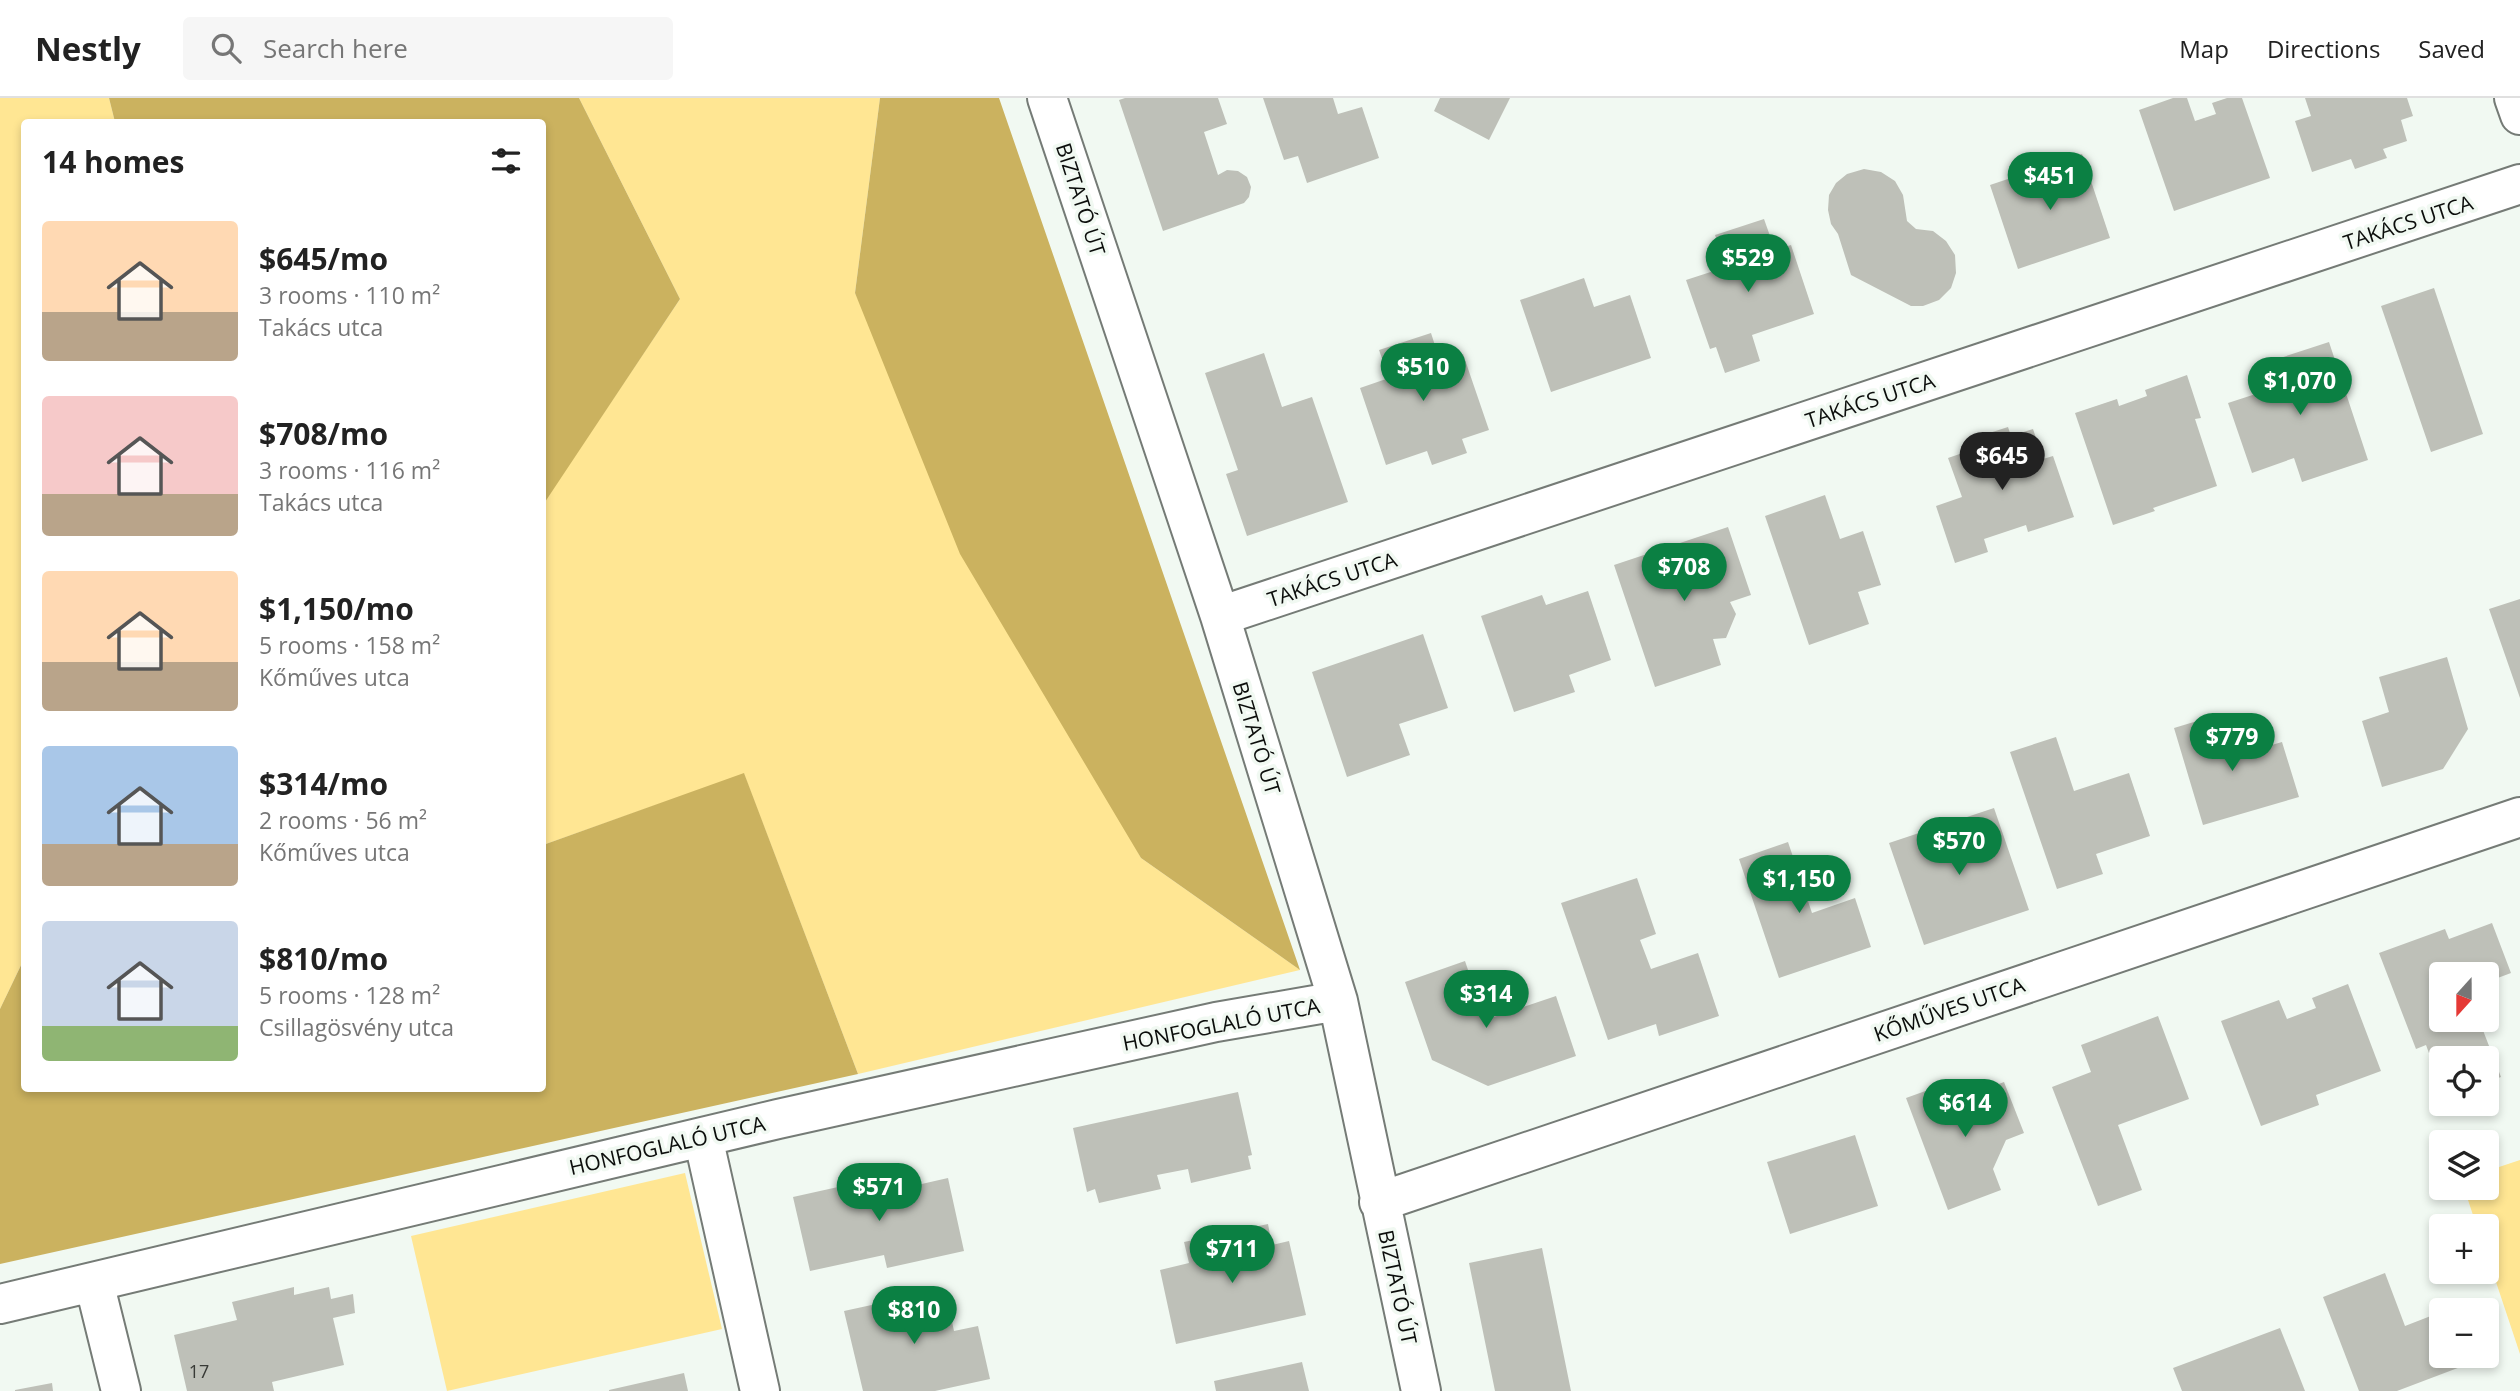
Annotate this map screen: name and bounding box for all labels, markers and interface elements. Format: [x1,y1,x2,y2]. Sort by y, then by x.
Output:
search box [183,17,673,80]
text: Nestly [35,26,141,71]
icon: search [207,29,245,67]
text: Search here [263,30,408,66]
text: Map [2179,32,2229,65]
text: Directions [2267,32,2380,65]
text: Saved [2418,32,2485,65]
street label: BIZTATÓ ÚT [1050,139,1112,259]
text: 14 homes [42,141,185,182]
icon: filters [487,142,525,180]
pin: $451 [2009,152,2091,212]
text: $451 [2024,159,2076,191]
street label: TAKÁCS UTCA [2340,188,2477,256]
pin: $529 [1707,234,1789,294]
text: $645/mo [259,238,388,279]
text: $529 [1722,241,1774,273]
icon: home [98,249,182,333]
text: 3 rooms · 110 m² [259,279,440,311]
text: Takács utca [259,311,383,343]
pin: $510 [1382,344,1464,403]
text: $510 [1397,350,1449,382]
pin: $1,070 [2243,358,2357,417]
text: $1,070 [2264,364,2336,396]
street label: TAKÁCS UTCA [1802,366,1939,434]
text: $708/mo [259,413,388,454]
icon: home [98,424,182,508]
pin: $645 [1961,432,2043,492]
text: $645 [1976,439,2028,471]
text: 3 rooms · 116 m² [259,454,440,486]
text: Takács utca [259,486,383,518]
pin: $708 [1643,544,1725,603]
street label: TAKÁCS UTCA [1264,545,1401,613]
text: $708 [1658,550,1710,582]
text: $1,150/mo [259,588,414,629]
icon: home [98,599,182,683]
text: 5 rooms · 158 m² [259,629,440,661]
text: Kőműves utca [259,661,410,693]
street label: BIZTATÓ ÚT [1227,678,1288,798]
pin: $779 [2191,714,2273,773]
text: $779 [2206,720,2258,752]
text: $314/mo [259,763,388,804]
icon: home [98,774,182,858]
text: 2 rooms · 56 m² [259,804,427,836]
pin: $570 [1918,818,2000,877]
text: $570 [1933,824,1985,856]
text: Kőműves utca [259,836,410,868]
pin: $1,150 [1742,856,1856,915]
text: $1,150 [1763,862,1835,894]
text: $810/mo [259,938,388,979]
icon: home [98,949,182,1033]
north arrow [2429,962,2499,1032]
map controls [2429,962,2499,1368]
pin: $314 [1445,970,1527,1030]
street label: KŐMŰVES UTCA [1870,970,2029,1048]
text: $314 [1460,977,1512,1009]
text: 5 rooms · 128 m² [259,979,440,1011]
street label: HONFOGLALÓ UTCA [1120,991,1323,1057]
text: Csillagösvény utca [259,1011,454,1043]
button: locate [2429,1046,2499,1116]
pin: $614 [1924,1080,2006,1139]
text: $614 [1939,1086,1991,1118]
street label: HONFOGLALÓ UTCA [566,1109,769,1181]
button: layers [2429,1130,2499,1200]
pin: $571 [838,1164,920,1223]
text: $571 [853,1170,905,1202]
button: + [2429,1214,2499,1284]
pin: $711 [1191,1226,1273,1285]
street label: BIZTATÓ ÚT [1372,1227,1424,1347]
text: $711 [1206,1232,1258,1264]
pin: $810 [873,1286,955,1346]
text: $810 [888,1293,940,1325]
button: − [2429,1298,2499,1368]
house number: 17 [189,1359,209,1383]

